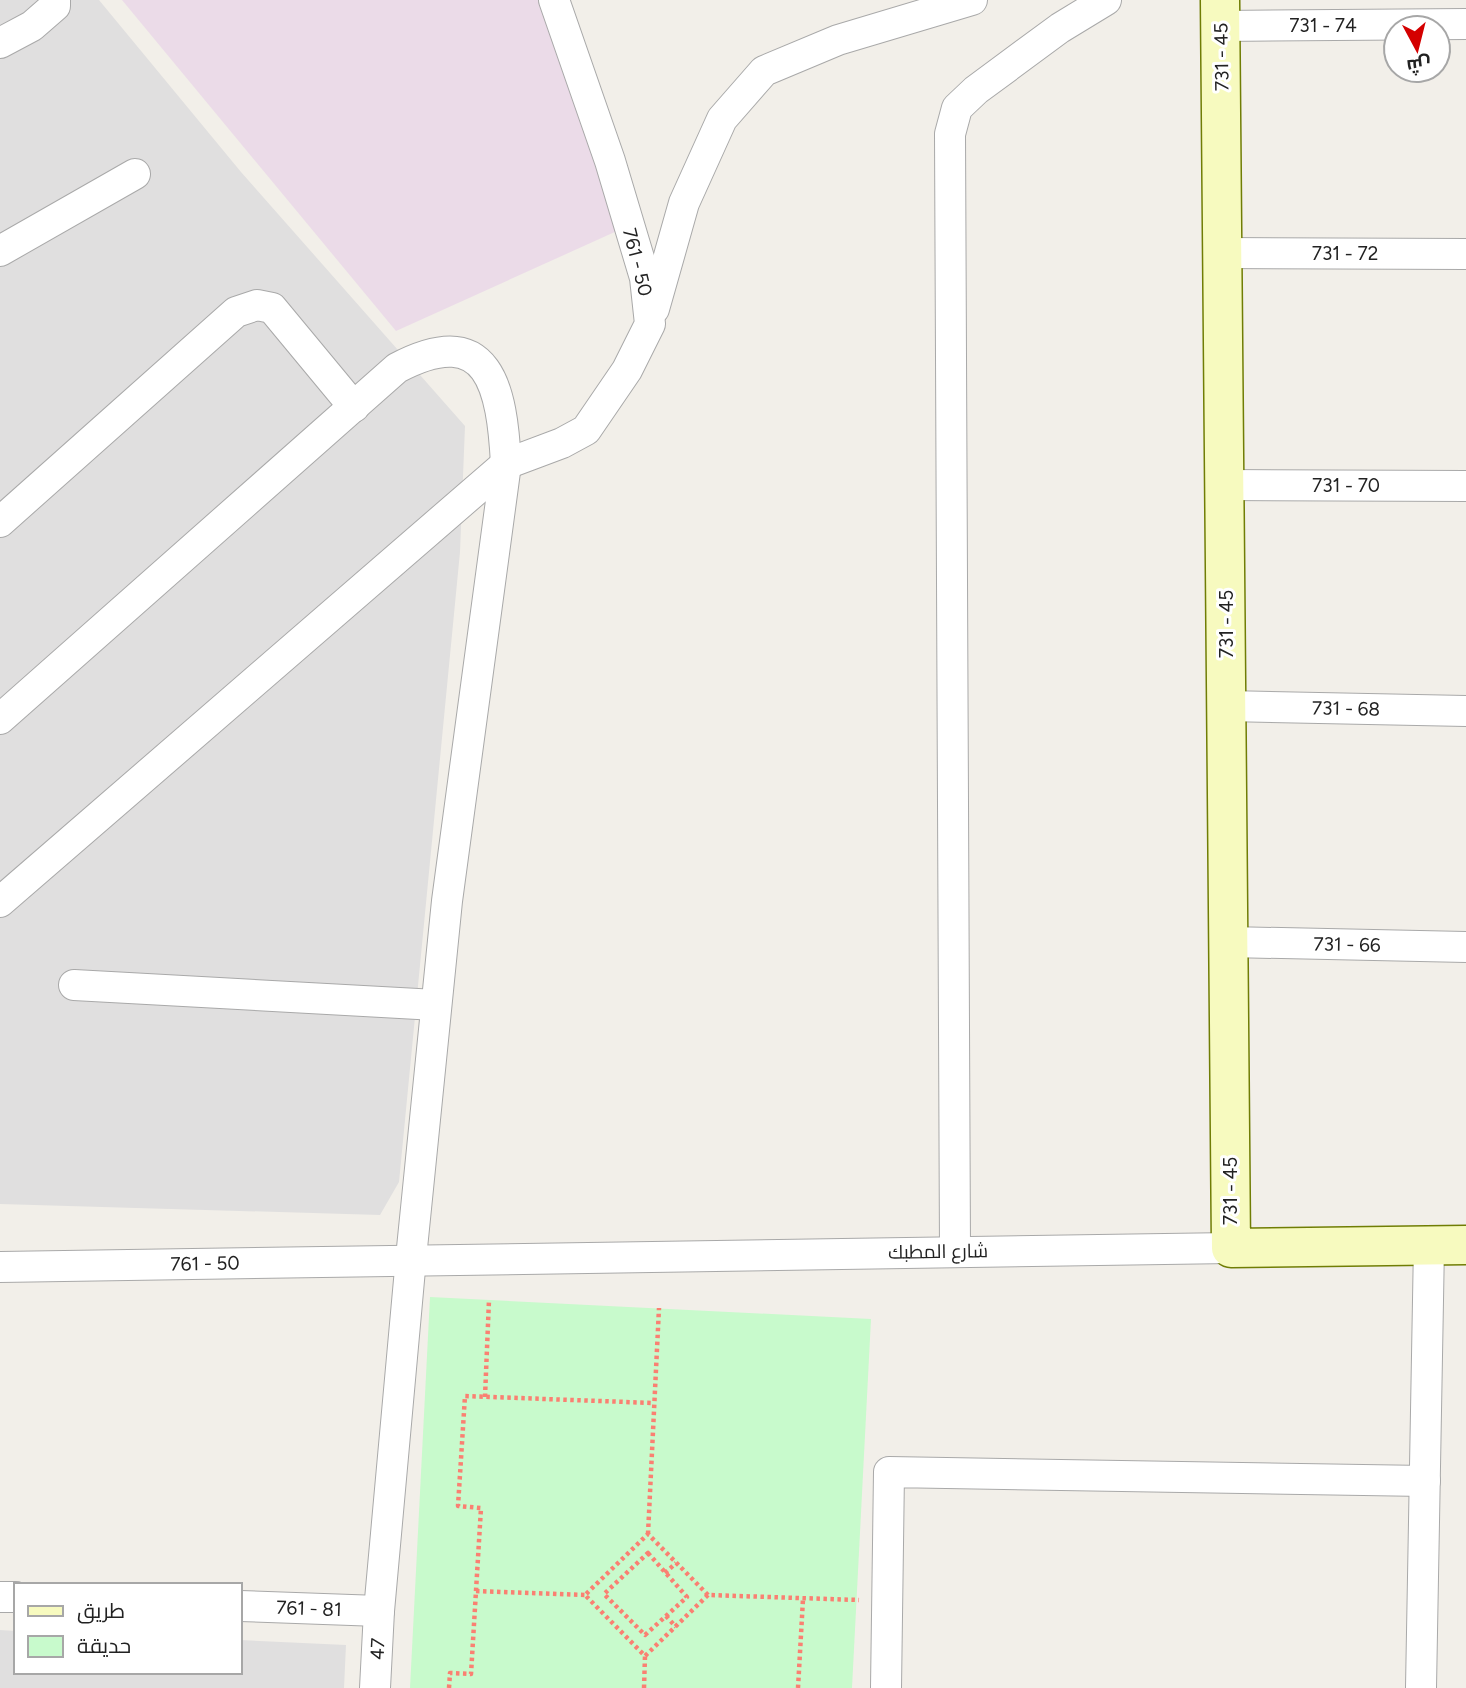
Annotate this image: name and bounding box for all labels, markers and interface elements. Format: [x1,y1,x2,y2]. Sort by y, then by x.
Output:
street label: 731 - 74 [1289,14,1357,37]
north arrow [1382,14,1452,84]
street label: 731 - 45 [1209,23,1234,91]
text: ش [1406,52,1433,78]
street label: 761 - 50 [618,226,657,298]
street label: 731 - 72 [1312,242,1378,265]
street label: 731 - 70 [1312,474,1380,497]
street label: 731 - 45 [1215,590,1238,658]
street label: 731 - 68 [1312,696,1380,721]
street label: 731 - 66 [1313,932,1381,957]
street label: 731 - 45 [1219,1157,1242,1225]
street label: شارع المطبك [888,1239,988,1266]
street label: 761 - 50 [170,1251,240,1276]
legend [14,1583,242,1674]
street label: 761 - 81 [276,1596,342,1621]
text: طريق [77,1598,125,1624]
text: حديقة [77,1633,131,1658]
street label: 47 [365,1637,390,1661]

